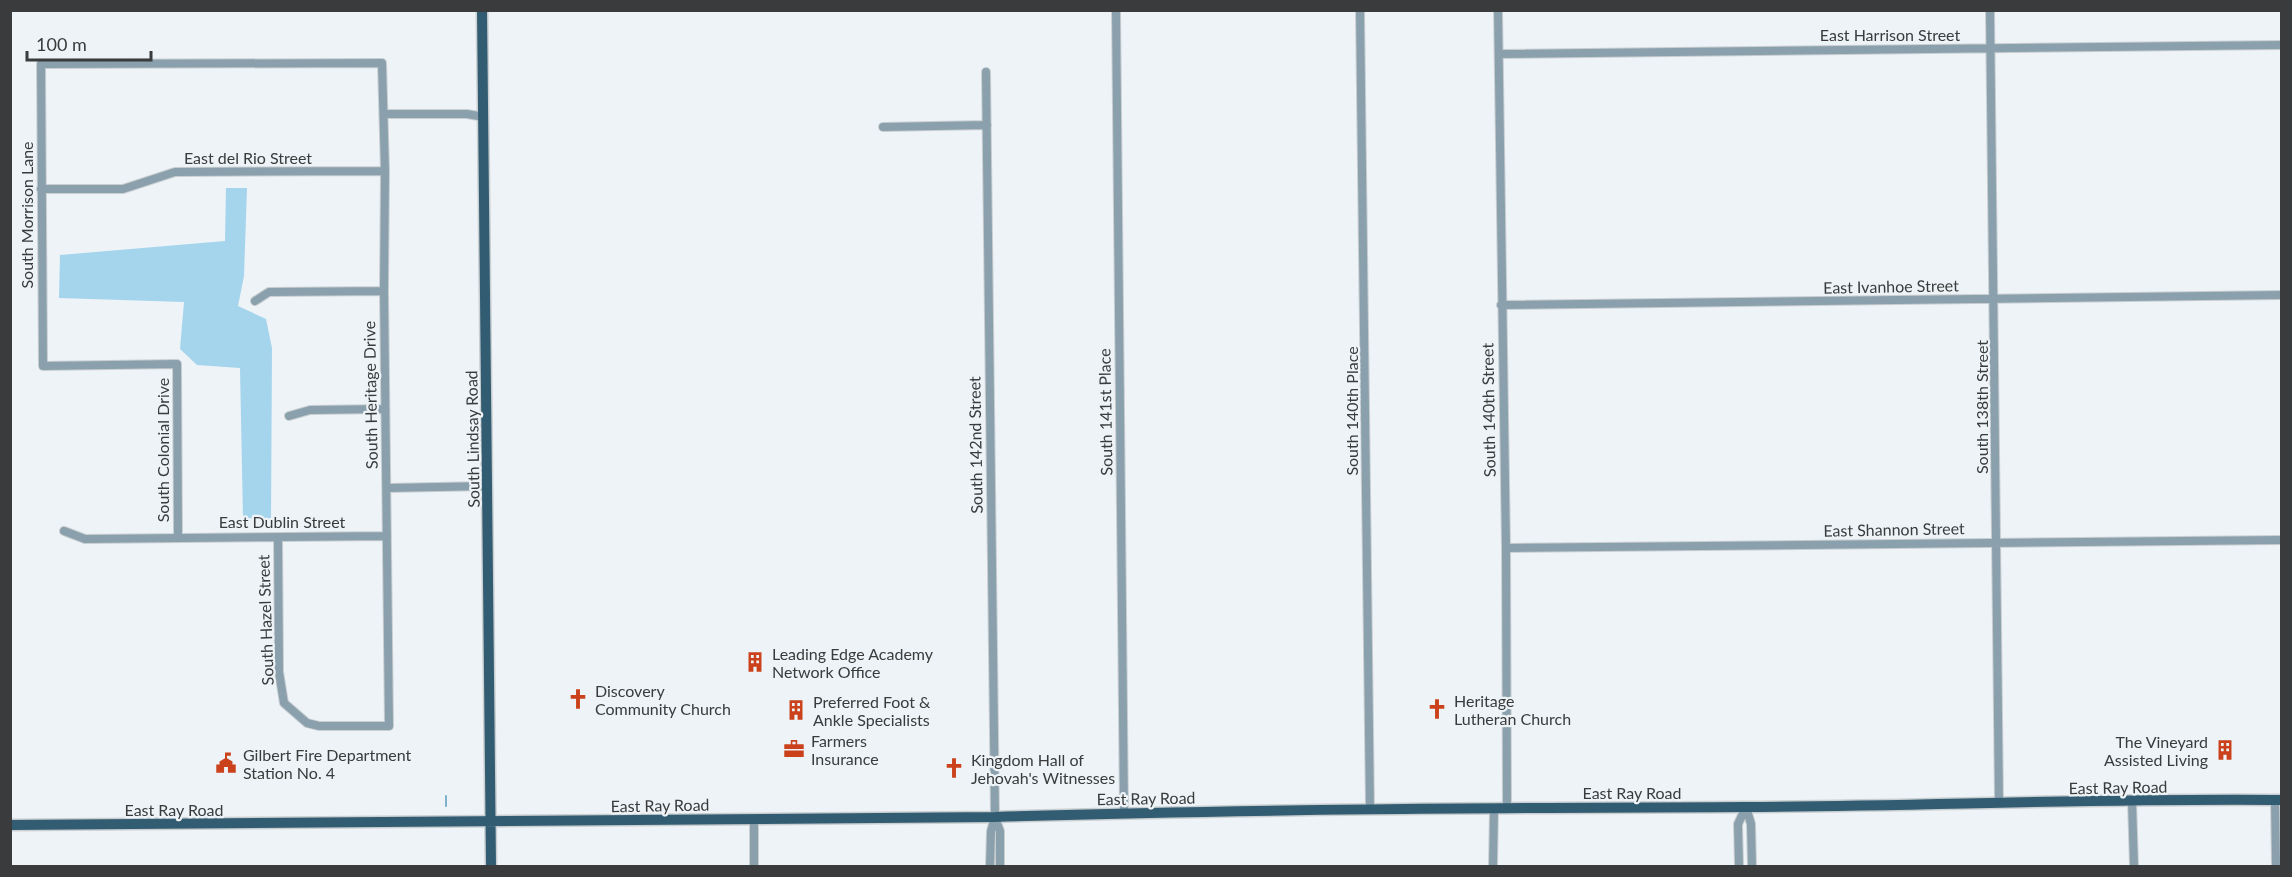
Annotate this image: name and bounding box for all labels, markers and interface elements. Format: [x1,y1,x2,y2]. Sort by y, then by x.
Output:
scale bar [27,24,152,62]
street label: East Harrison Street [1820,25,1960,44]
text: 100 m [36,33,87,55]
street label: South Morrison Lane [17,141,36,289]
street label: East del Rio Street [184,148,312,167]
street label: East Ivanhoe Street [1823,275,1959,297]
street label: South Heritage Drive [359,321,381,469]
street label: South 138th Street [1972,340,1991,474]
street label: South 140th Street [1477,343,1499,477]
street label: South 140th Place [1342,346,1361,476]
street label: South 141st Place [1094,348,1116,476]
street label: South Lindsay Road [461,370,483,508]
street label: South 142nd Street [964,376,986,514]
street label: South Colonial Drive [153,378,172,522]
street label: East Dublin Street [219,512,346,531]
street label: East Shannon Street [1823,518,1965,540]
street label: South Hazel Street [253,554,277,686]
place label: Leading Edge Academy Network Office [772,644,934,681]
building icon: Leading Edge Academy Network Office [743,650,767,674]
place label: Discovery Community Church [595,681,731,718]
church icon: Discovery Community Church [566,687,590,711]
place label: Heritage Lutheran Church [1454,691,1571,728]
place label: Preferred Foot & Ankle Specialists [813,692,931,729]
church icon: Heritage Lutheran Church [1425,697,1449,721]
building icon: Preferred Foot & Ankle Specialists [784,698,808,722]
place label: Farmers Insurance [811,731,879,768]
place label: The Vineyard Assisted Living [2104,732,2208,769]
office icon: Farmers Insurance [782,737,806,761]
building icon: The Vineyard Assisted Living [2213,738,2237,762]
place label: Gilbert Fire Department Station No. 4 [243,745,412,782]
place label: Kingdom Hall of Jehovah's Witnesses [971,750,1115,787]
public building icon: Gilbert Fire Department Station No. 4 [214,751,238,775]
church icon: Kingdom Hall of Jehovah's Witnesses [942,756,966,780]
street label: East Ray Road [2068,777,2168,797]
street label: East Ray Road [1583,783,1681,802]
street label: East Ray Road [1096,788,1196,808]
street label: East Ray Road [610,795,710,815]
street label: East Ray Road [125,800,223,819]

